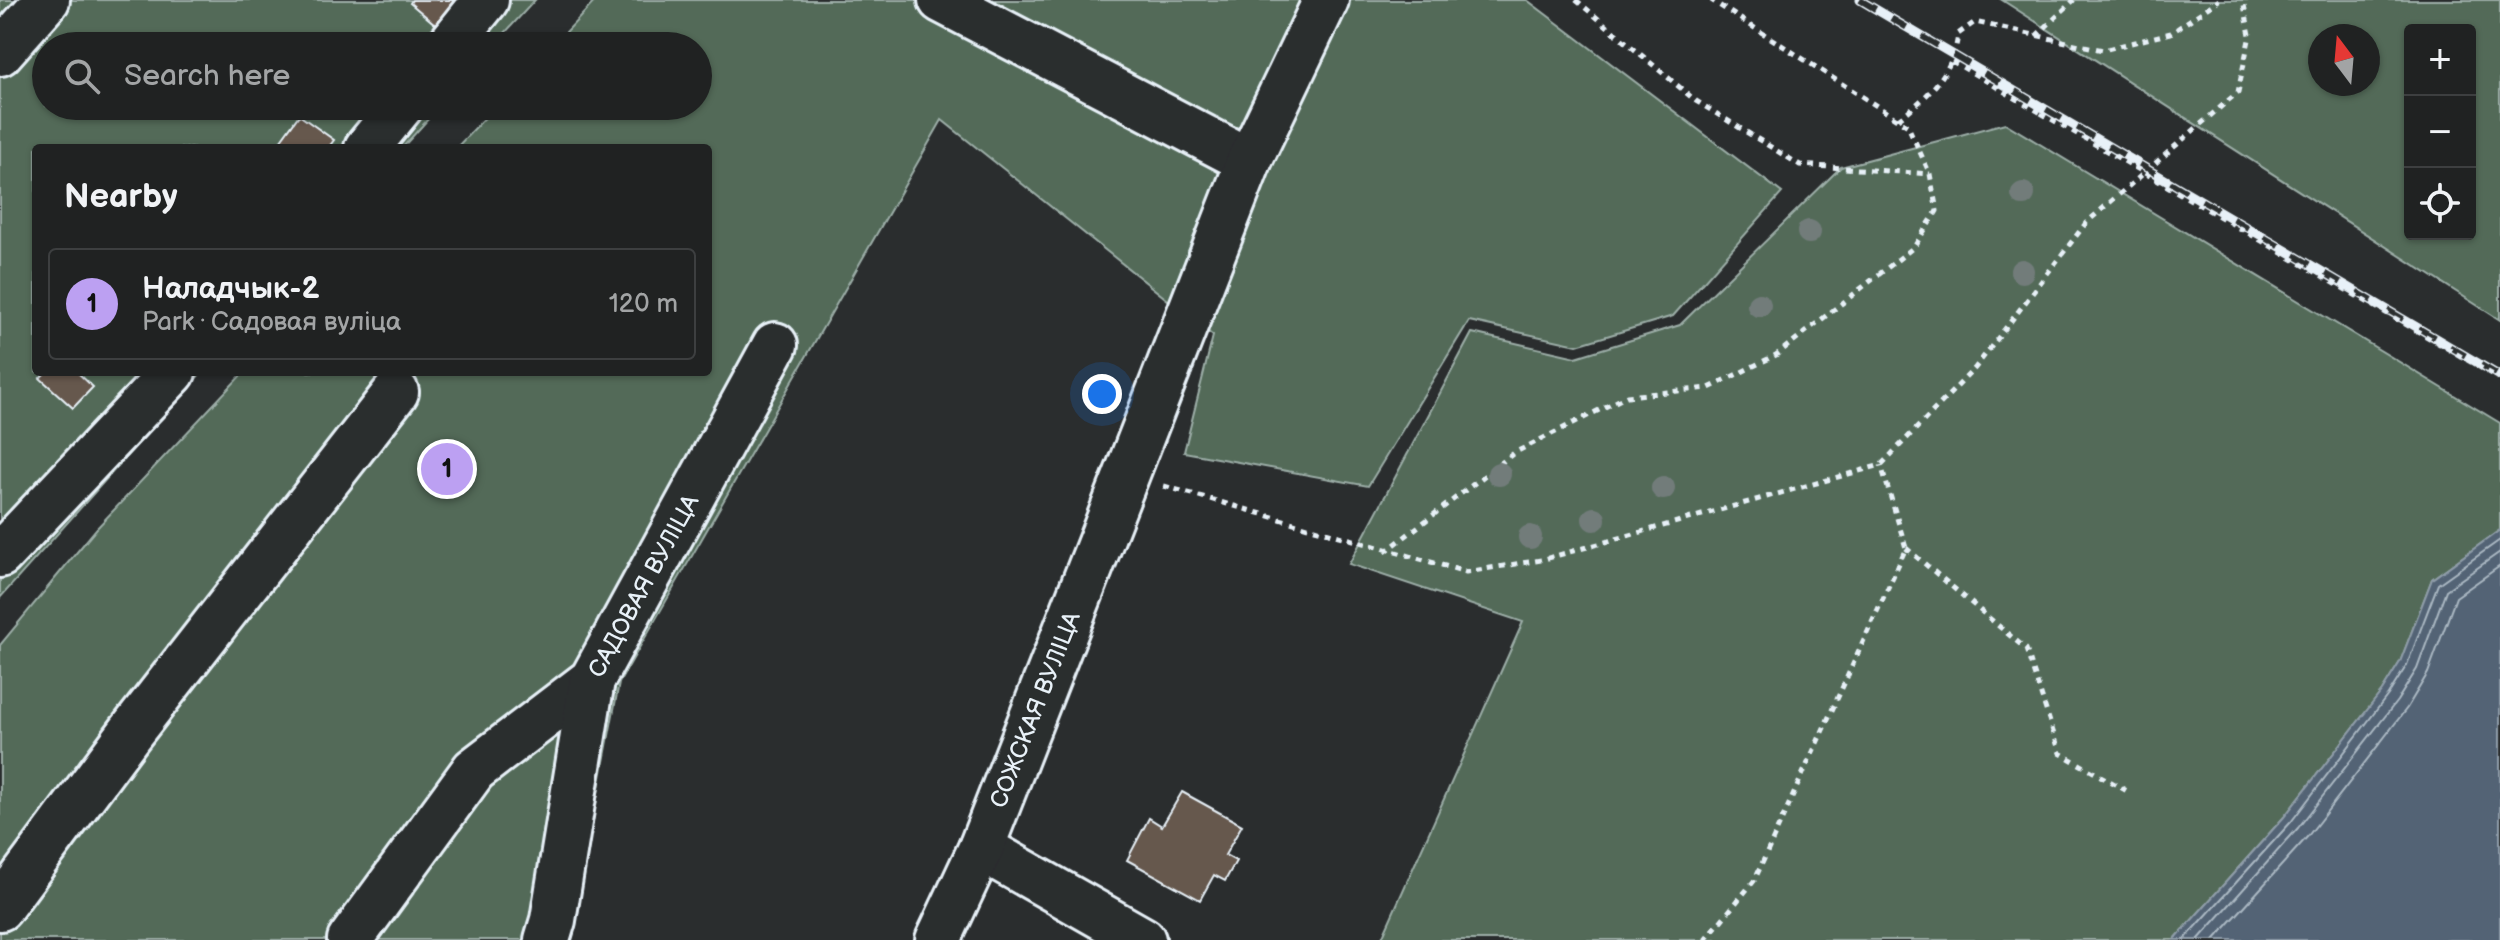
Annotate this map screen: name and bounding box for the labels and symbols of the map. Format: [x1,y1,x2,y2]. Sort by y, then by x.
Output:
north arrow [2308,24,2380,96]
your location [1082,374,1122,414]
pin: 1 [421,439,473,499]
street label: САДОВАЯ ВУЛІЦА [582,489,706,683]
street label: СОЖСКАЯ ВУЛІЦА [984,607,1087,812]

